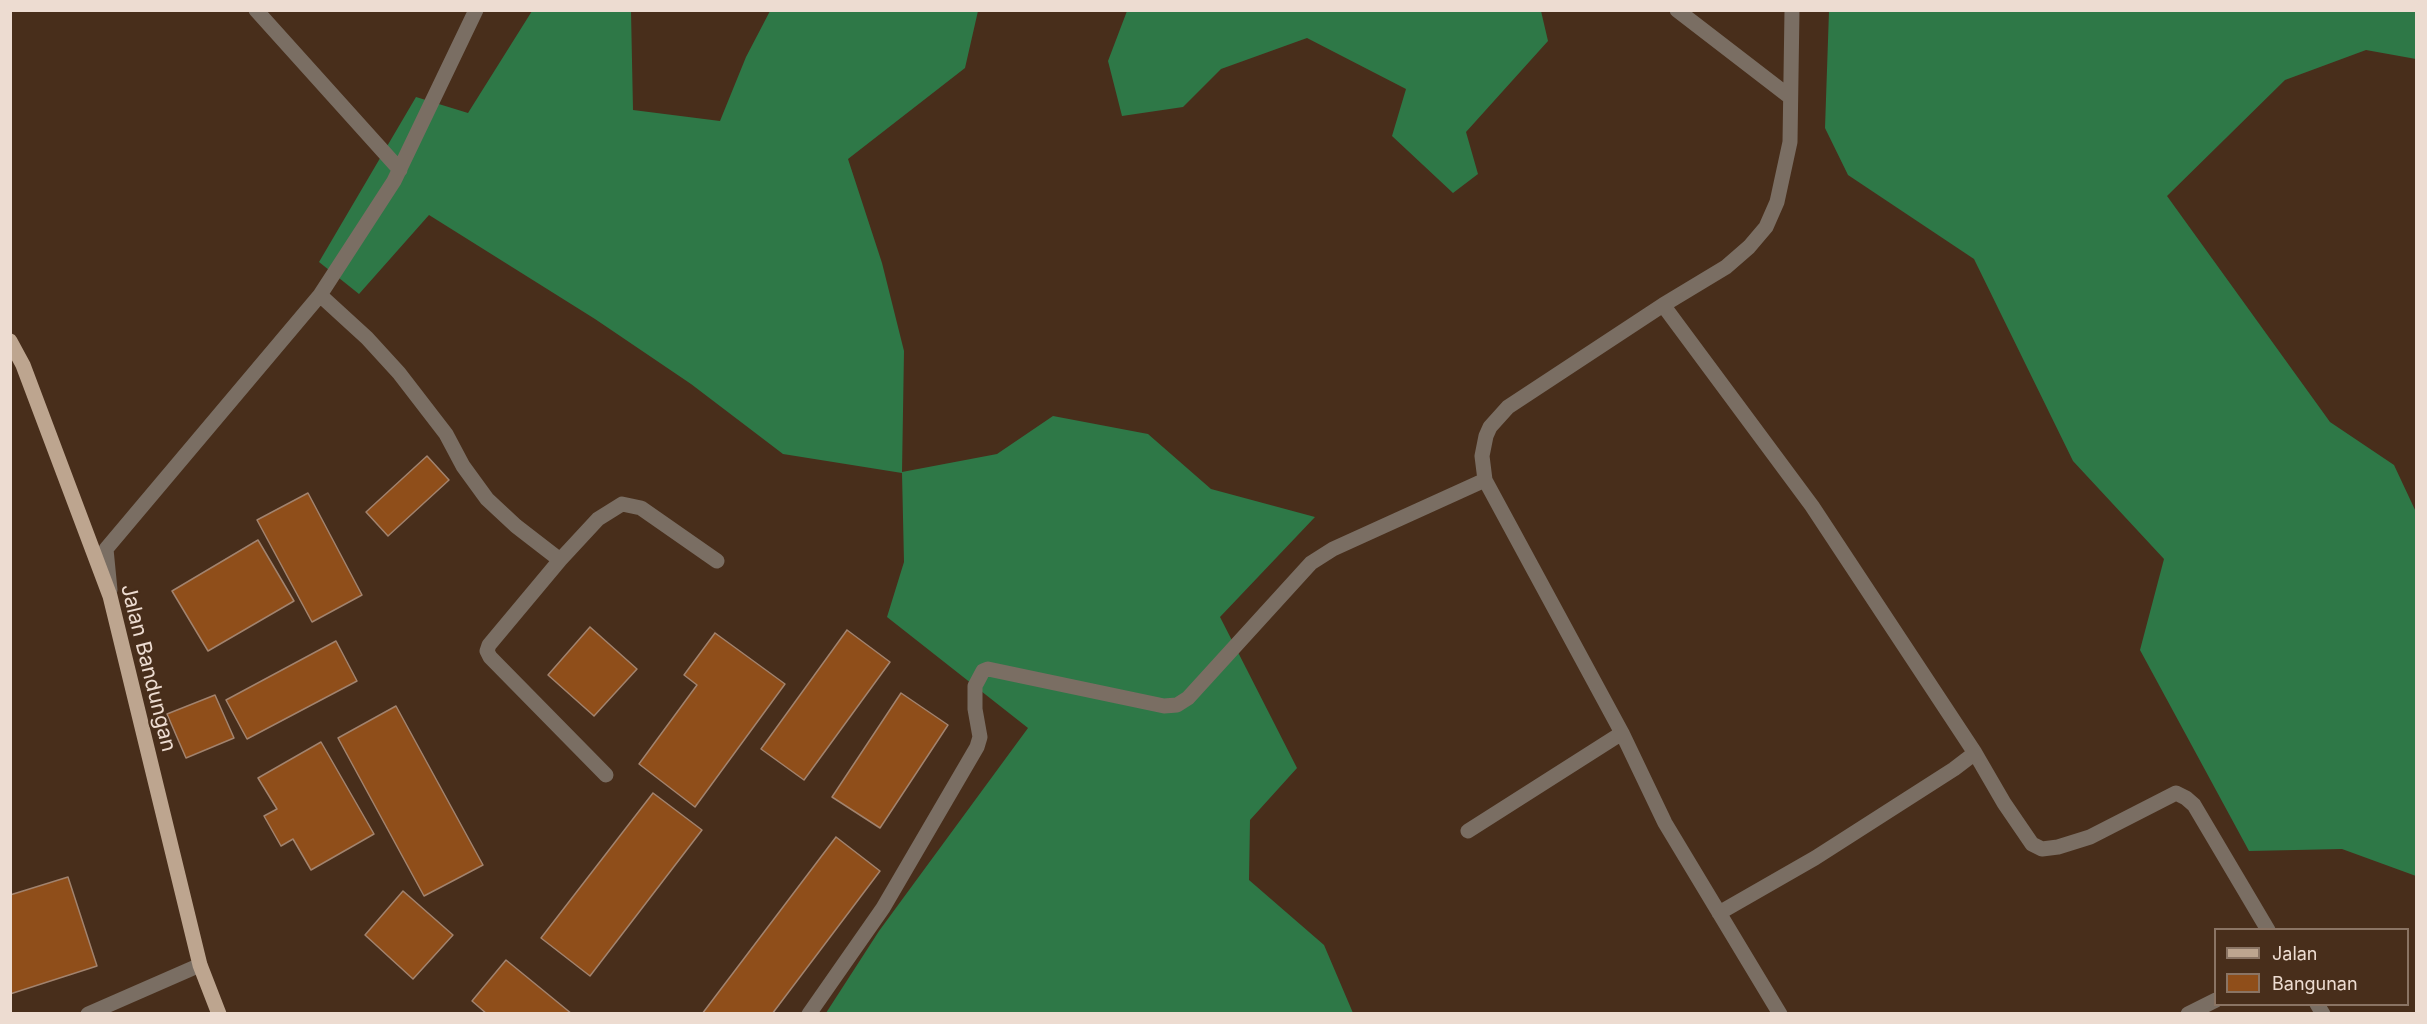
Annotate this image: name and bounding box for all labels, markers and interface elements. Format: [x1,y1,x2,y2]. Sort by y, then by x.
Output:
street label: Jalan Bandungan [115,582,181,754]
legend [2214,928,2409,1006]
text: Jalan [2272,943,2317,964]
text: Bangunan [2272,973,2358,994]

